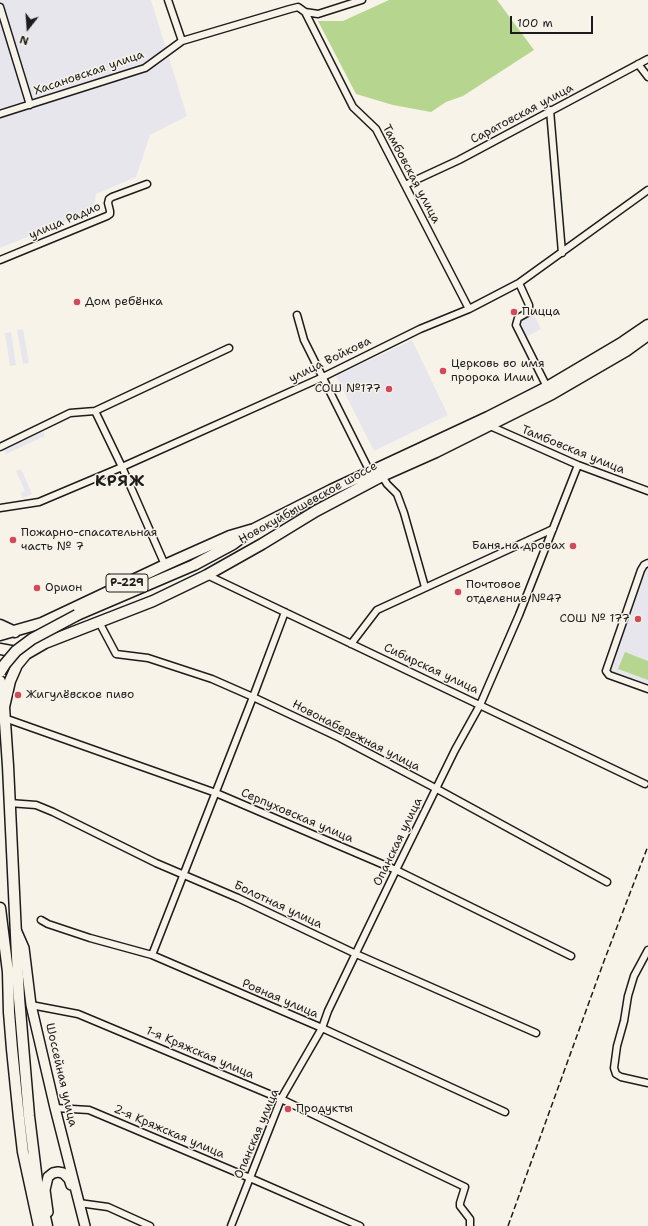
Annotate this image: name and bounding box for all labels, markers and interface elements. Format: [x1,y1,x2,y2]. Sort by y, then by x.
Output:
north arrow [8,8,48,48]
scale bar [512,8,595,34]
text: 100 m [517,15,553,31]
text: N [18,32,31,48]
street label: Хасановская улица [32,47,146,99]
street label: Саратовская улица [468,81,576,147]
street label: Тамбовская улица [379,122,443,226]
street label: улица Радио [27,199,103,243]
place label: Дом ребёнка [85,295,163,309]
marker: Дом ребёнка [72,297,82,307]
place label: Пицца [522,305,560,319]
marker: Пицца [509,307,519,317]
street label: улица Войкова [287,334,373,386]
place label: Церковь во имя пророка Илии [451,357,545,385]
marker: Церковь во имя пророка Илии [438,366,448,376]
place label: СОШ №177 [315,382,381,396]
marker: СОШ №177 [384,384,394,394]
street label: Тамбовская улица [519,423,627,477]
street label: Новокуйбышевское шоссе [236,459,380,547]
district label: КРЯЖ [95,472,145,492]
place label: Пожарно-спасательная часть № 7 [21,526,157,554]
marker: Пожарно-спасательная часть № 7 [8,535,18,545]
place label: Баня на дровах [472,539,565,553]
marker: Баня на дровах [568,541,578,551]
road number: Р-229 [106,574,148,592]
place label: Почтовое отделение №47 [466,578,562,606]
place label: Орион [45,581,82,595]
marker: Орион [32,583,42,593]
marker: Почтовое отделение №47 [453,587,463,597]
place label: СОШ № 177 [560,612,630,626]
marker: СОШ № 177 [633,614,643,624]
street label: Сибирская улица [381,641,481,697]
place label: Жигулёвское пиво [26,688,134,702]
marker: Жигулёвское пиво [13,690,23,700]
street label: Новонабережная улица [290,697,422,775]
street label: Серпуховская улица [239,786,355,846]
street label: Опанская улица [370,796,426,888]
street label: Болотная улица [232,878,324,932]
street label: Ровная улица [240,976,320,1022]
street label: Шоссейная улица [42,1022,80,1128]
street label: 1-я Кряжская улица [144,1024,256,1082]
street label: Опанская улица [232,1087,282,1181]
street label: 2-я Кряжская улица [111,1102,227,1162]
place label: Продукты [296,1102,353,1116]
marker: Продукты [283,1104,293,1114]

